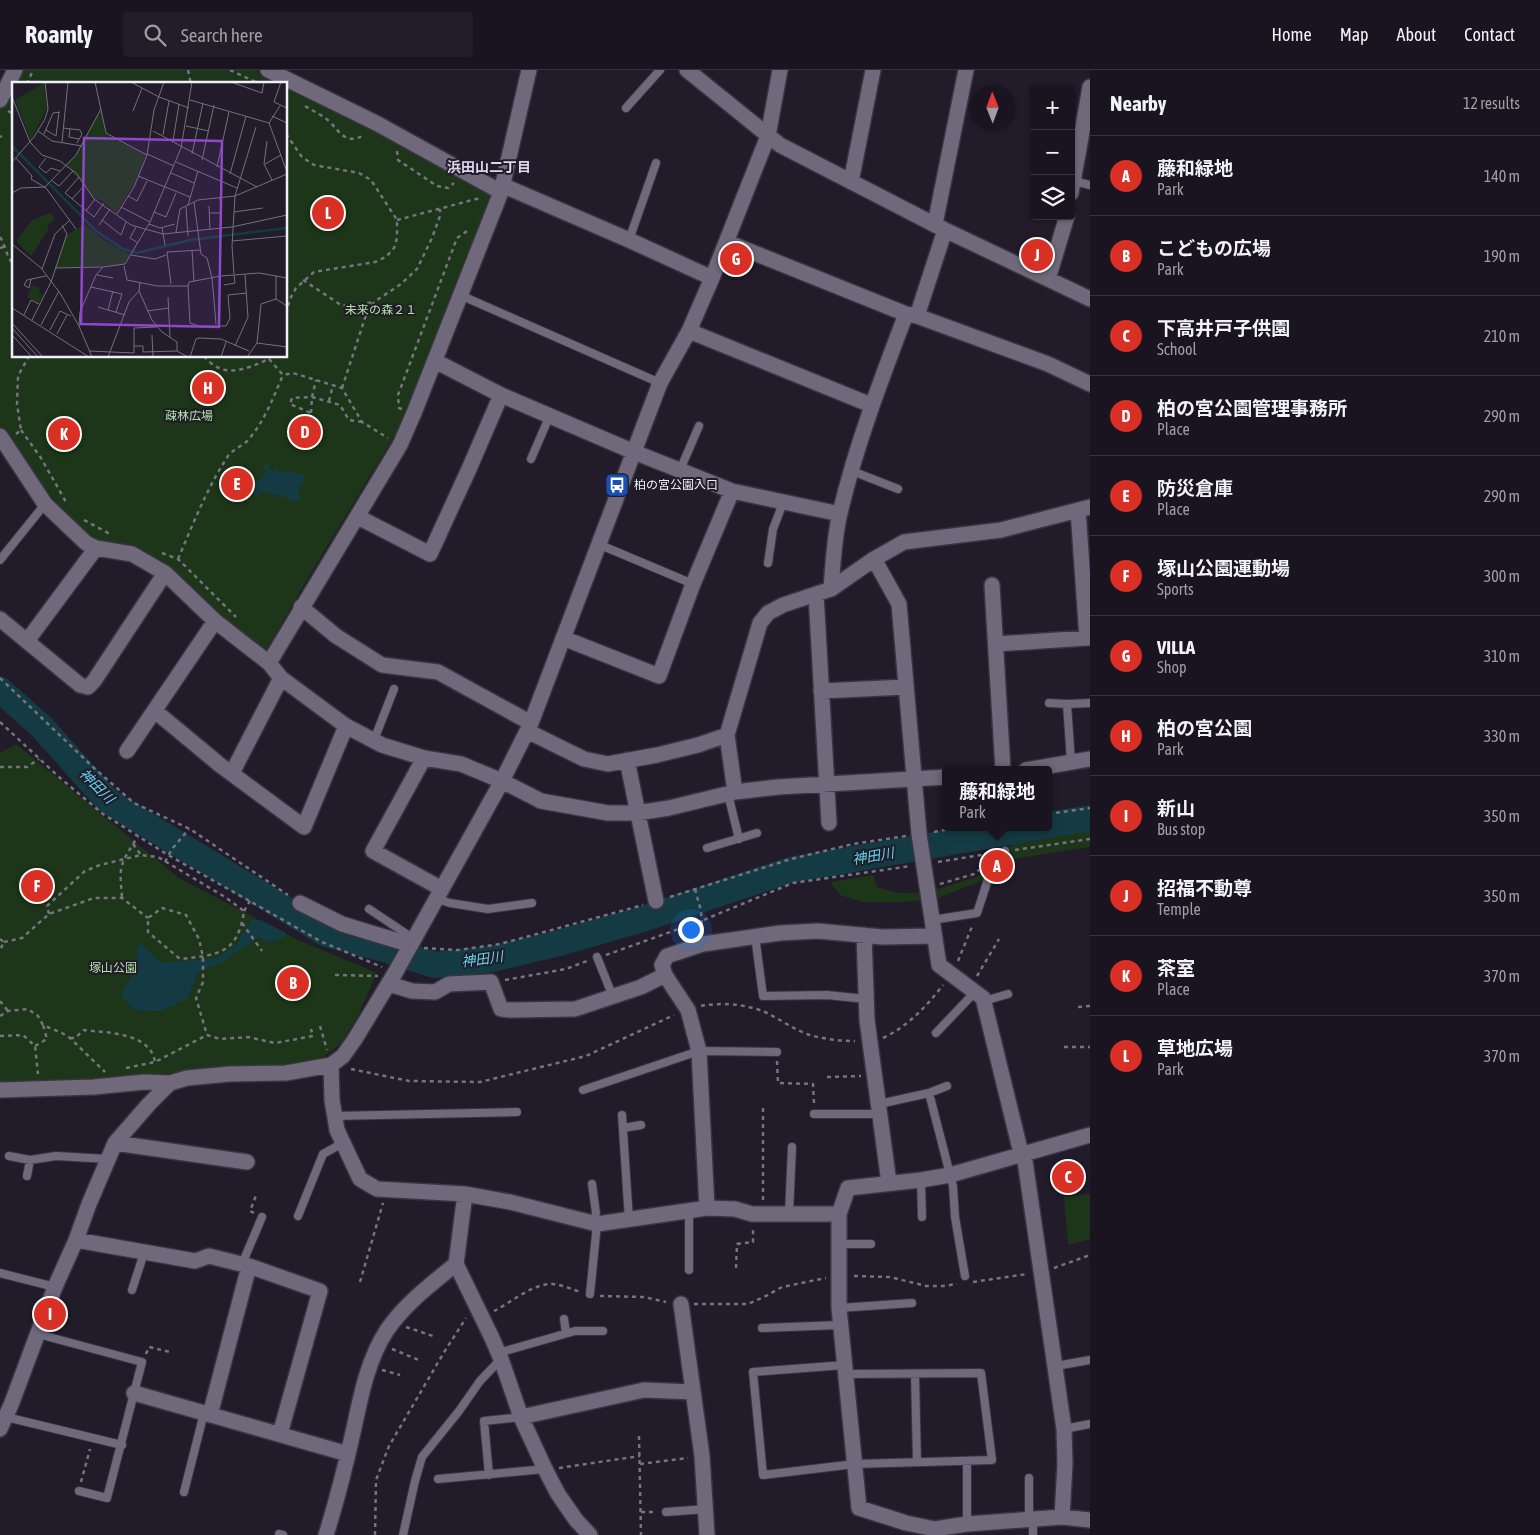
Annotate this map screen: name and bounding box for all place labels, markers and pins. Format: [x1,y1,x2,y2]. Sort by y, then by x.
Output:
pin: L [312,194,344,232]
pin: J [1021,236,1053,274]
pin: G [720,240,752,278]
pin: H [192,369,224,407]
pin: D [289,413,321,451]
pin: K [48,415,80,453]
pin: E [221,465,253,503]
bus stop icon: 柏の宮公園入口 [604,472,630,498]
place label: 柏の宮公園入口 [634,478,718,492]
pin: A [981,847,1013,885]
pin: F [21,867,53,905]
pin: B [277,964,309,1002]
pin: C [1052,1158,1084,1196]
pin: I [34,1295,66,1333]

